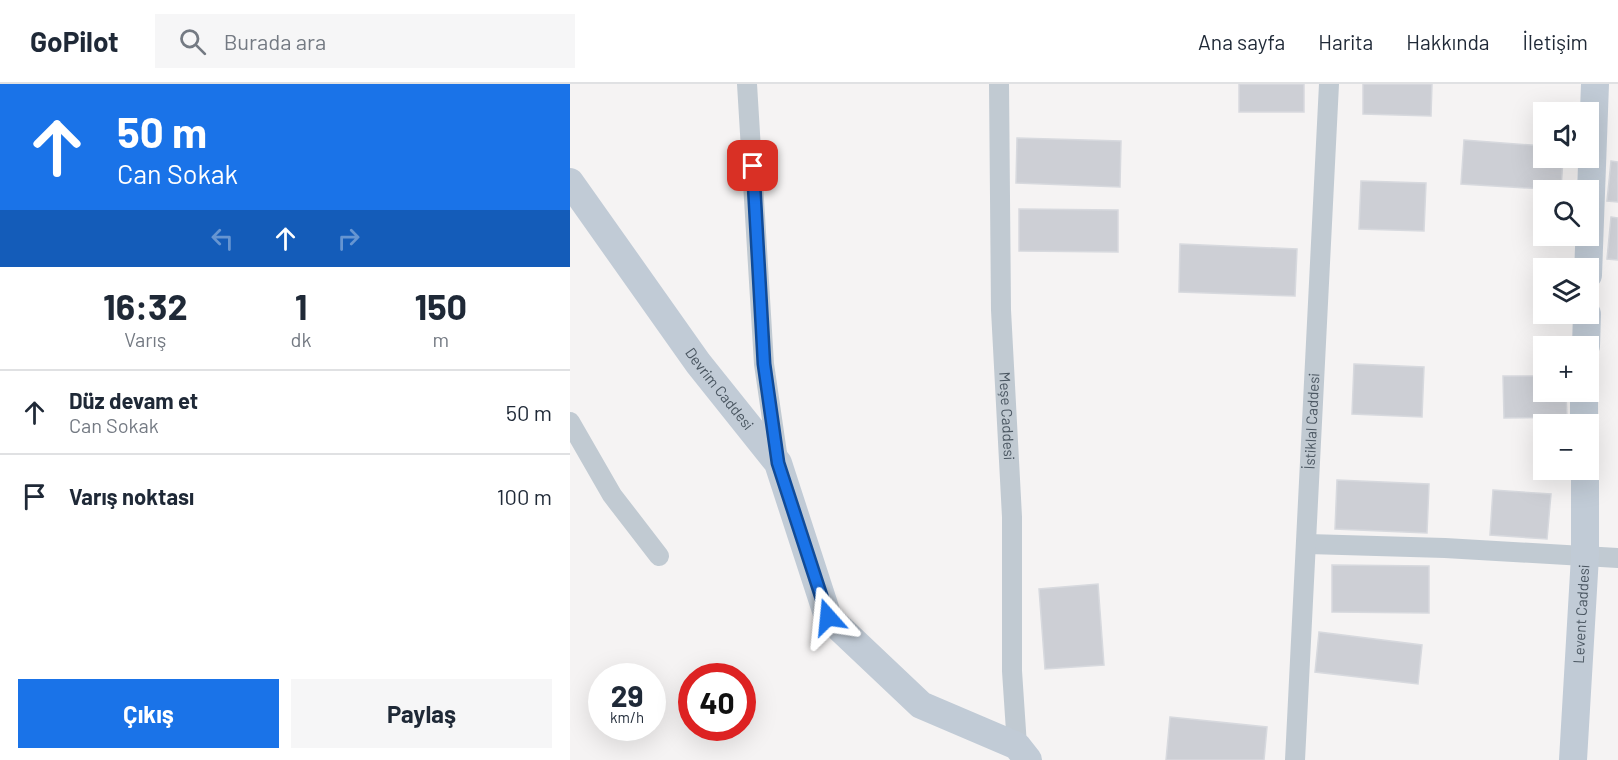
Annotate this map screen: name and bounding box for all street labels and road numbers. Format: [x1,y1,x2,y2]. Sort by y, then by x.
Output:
street label: Devrim Caddesi [682,344,758,433]
street label: Meşe Caddesi [996,371,1019,460]
street label: İstiklal Caddesi [1300,373,1322,470]
street label: Levent Caddesi [1569,564,1592,664]

